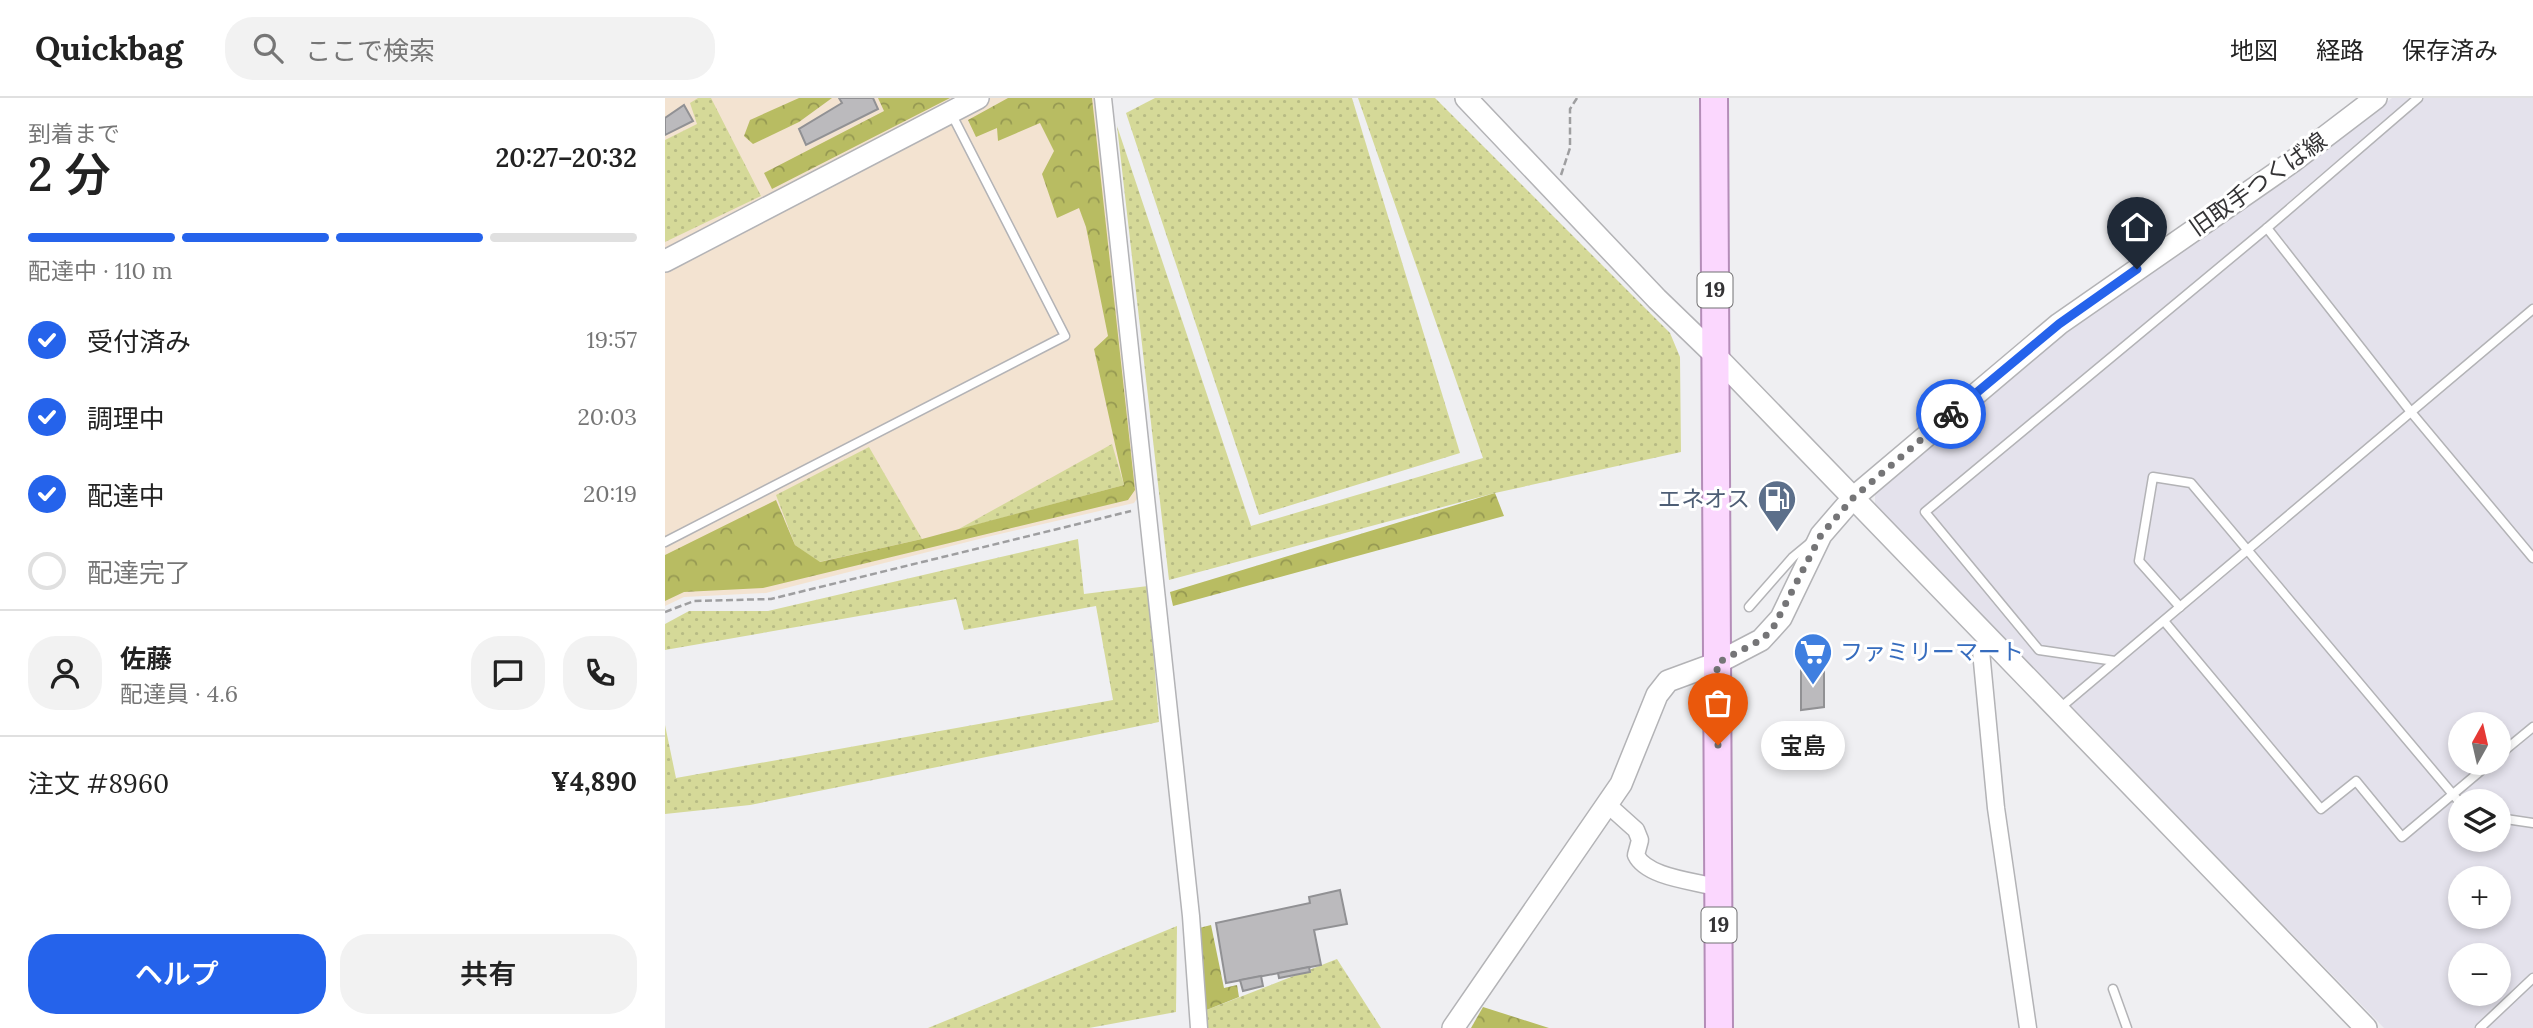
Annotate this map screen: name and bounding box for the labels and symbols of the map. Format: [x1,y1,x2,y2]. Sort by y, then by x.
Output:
street label: 旧取手つくば線 [2183,126,2332,242]
pin [2107,197,2167,269]
road number: 19 [1697,272,1733,308]
courier [1916,379,1986,449]
fuel station icon: エネオス [1756,478,1798,533]
place label: エネオス [1658,484,1750,513]
supermarket icon: ファミリーマート [1792,631,1834,686]
place label: ファミリーマート [1840,637,2024,666]
pin [1688,673,1748,745]
north arrow [2448,712,2511,775]
callout: 宝島 [1760,720,1844,770]
road number: 19 [1701,908,1737,942]

